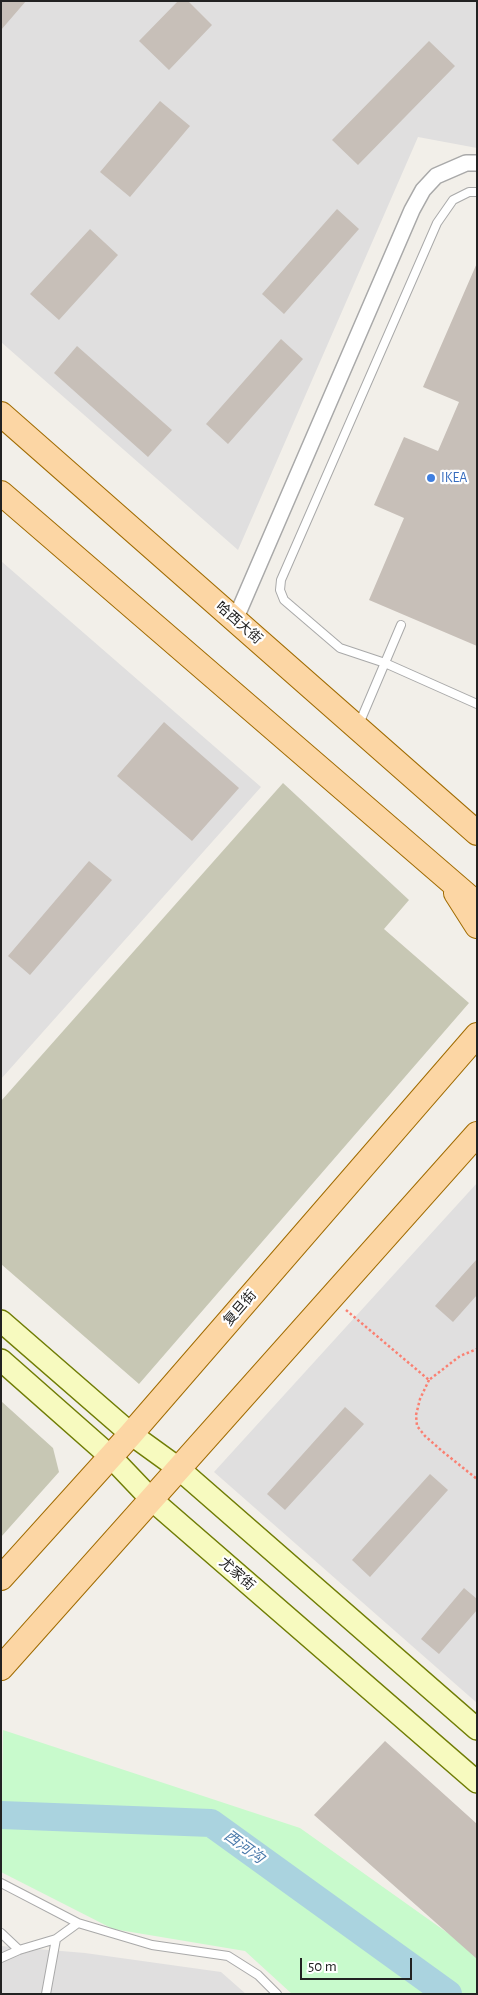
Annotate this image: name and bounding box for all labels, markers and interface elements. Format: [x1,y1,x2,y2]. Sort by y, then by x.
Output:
place label: IKEA [441,470,467,486]
marker: IKEA [425,472,437,484]
street label: 哈西大街 [212,598,266,648]
street label: 复旦街 [220,1287,260,1329]
street label: 尤家街 [216,1554,258,1594]
water label: 西河沟 [221,1826,267,1868]
scale bar [303,1948,416,1980]
text: 50 m [308,1959,337,1974]

